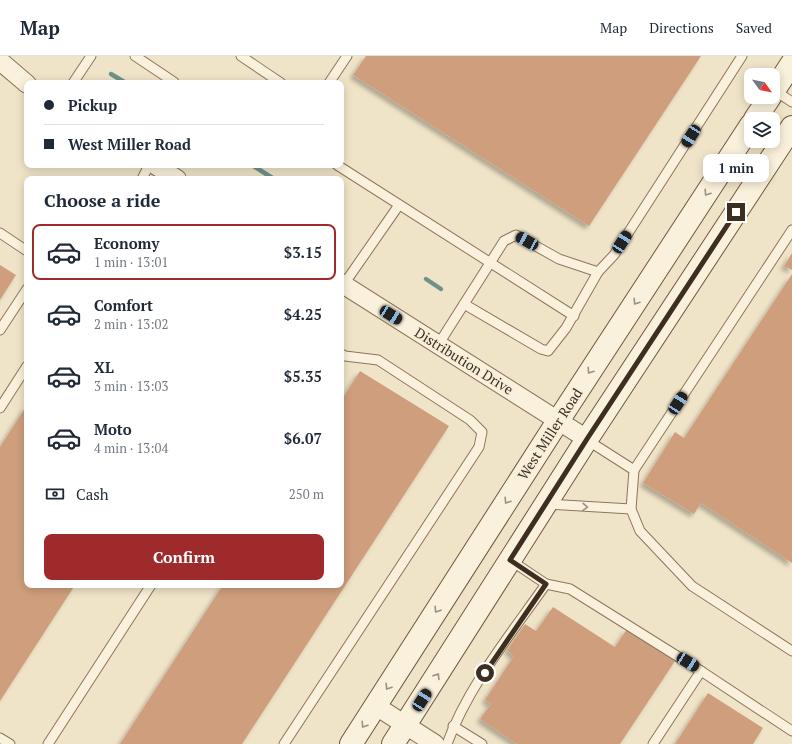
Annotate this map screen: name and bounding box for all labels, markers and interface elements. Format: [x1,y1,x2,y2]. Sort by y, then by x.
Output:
text: Map [20,15,60,40]
text: Map [600,18,627,37]
text: Directions [649,18,714,37]
text: Saved [736,18,772,37]
north arrow [744,68,780,104]
map controls [744,68,780,148]
text: Pickup [68,95,117,115]
button: layers [744,112,780,148]
car [679,123,703,149]
text: West Miller Road [68,134,191,154]
callout: 1 min [703,154,769,182]
text: 1 min [718,159,754,177]
text: Choose a ride [44,188,160,212]
one-way arrow [704,189,712,196]
route end [727,203,745,221]
car [610,229,634,255]
car [514,230,540,252]
text: Economy [94,233,159,253]
icon: car [46,234,82,270]
text: $3.15 [284,242,322,262]
text: 1 min · 13:01 [94,253,168,271]
text: Comfort [94,295,153,315]
icon: car [46,296,82,332]
one-way arrow [633,298,640,305]
text: $4.25 [284,304,322,324]
car [378,304,404,326]
text: 2 min · 13:02 [94,315,168,333]
street label: Distribution Drive [411,323,517,399]
text: XL [94,357,114,377]
icon: car [46,358,82,394]
text: $5.35 [284,366,322,386]
one-way arrow [587,367,595,374]
text: 3 min · 13:03 [94,377,168,395]
street label: West Miller Road [513,384,586,483]
car [666,390,690,416]
text: Moto [94,419,132,439]
icon: car [46,420,82,456]
text: $6.07 [284,428,322,448]
text: 4 min · 13:04 [94,439,168,457]
icon: cash [44,483,66,505]
text: Cash [76,484,109,504]
text: 250 m [289,485,324,503]
one-way arrow [504,497,512,504]
one-way arrow [582,502,588,511]
button: Confirm [44,534,324,580]
one-way arrow [434,606,442,613]
car [675,651,701,673]
route start [476,664,494,682]
one-way arrow [432,673,440,680]
one-way arrow [385,683,393,690]
car [410,687,434,713]
one-way arrow [361,721,368,728]

